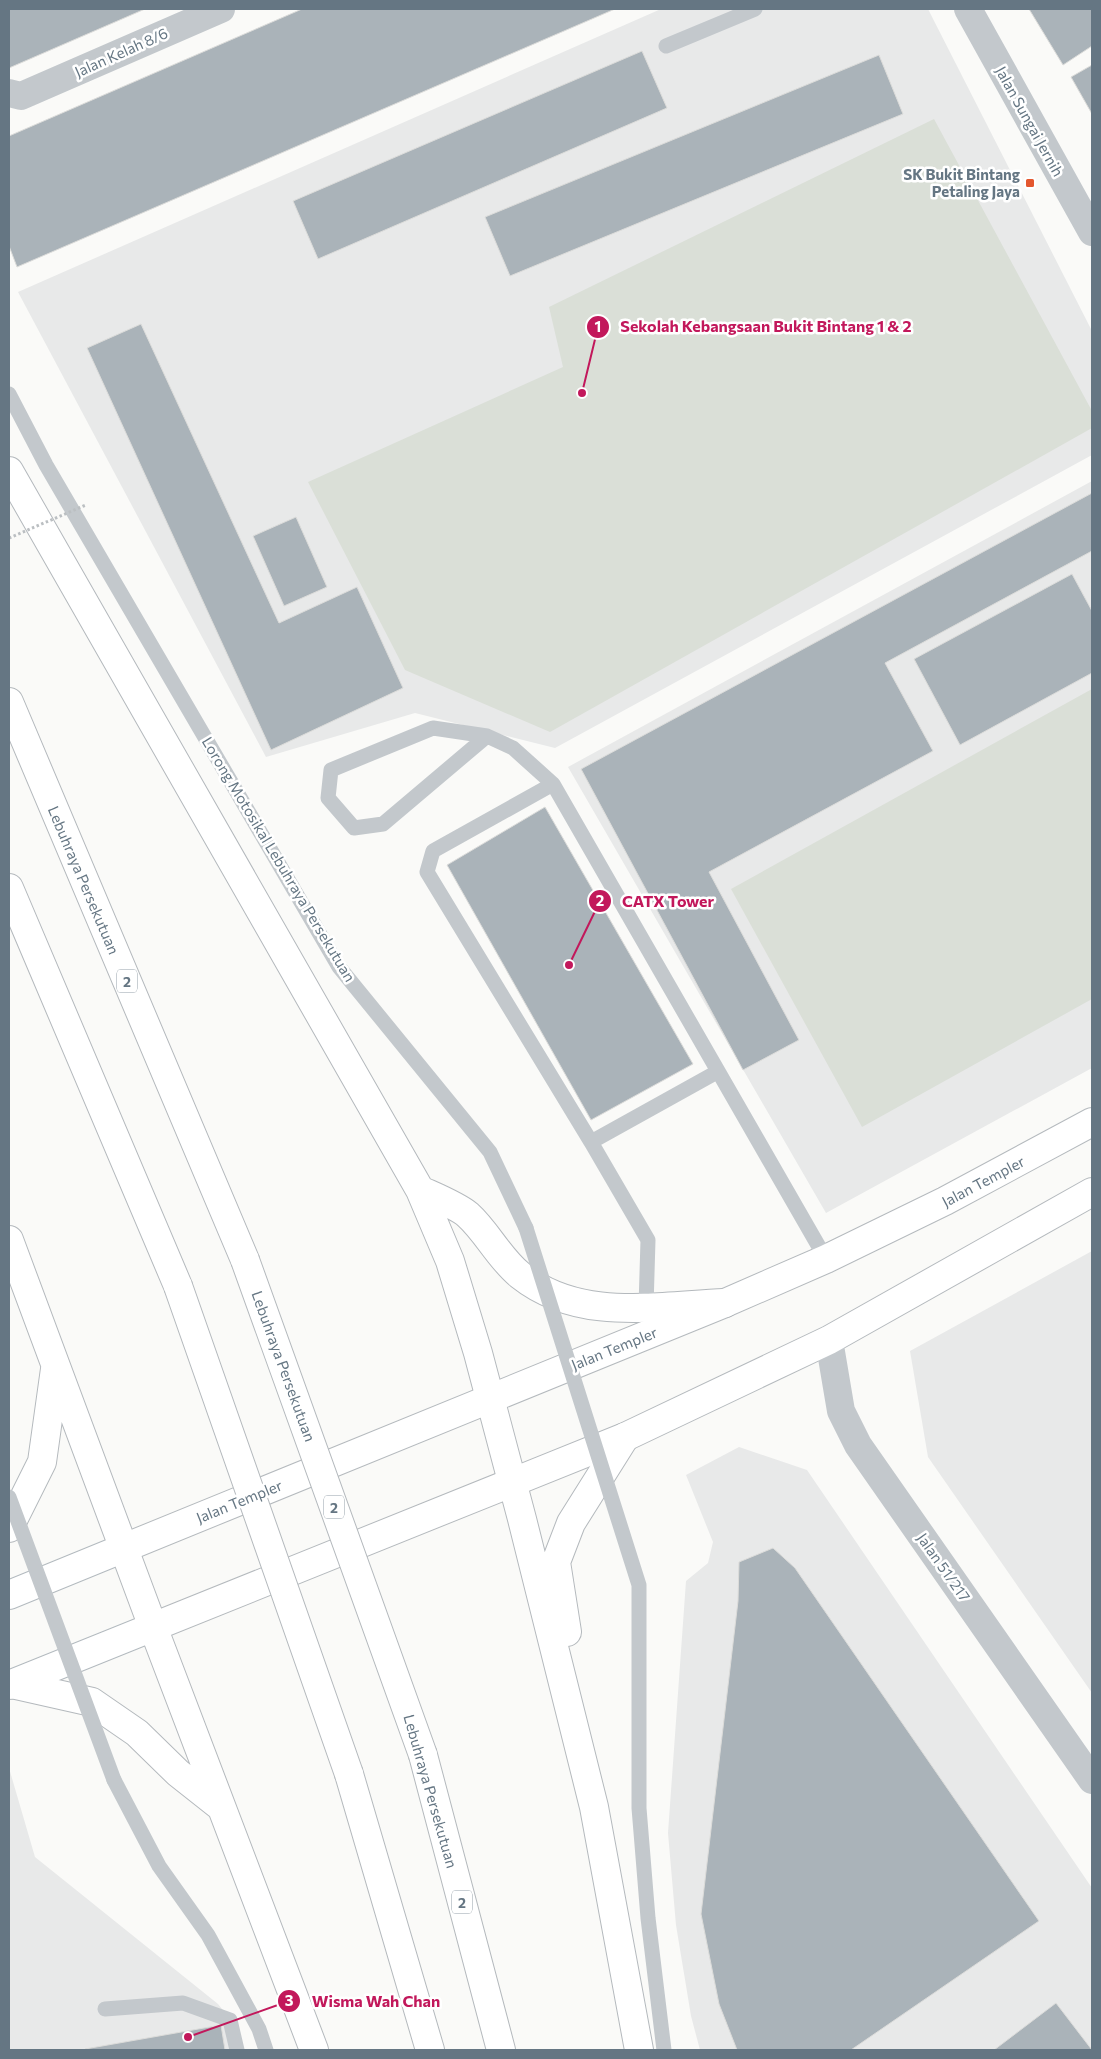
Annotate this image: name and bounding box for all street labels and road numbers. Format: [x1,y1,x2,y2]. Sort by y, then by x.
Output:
street label: Jalan Kelah 8/6 [72,23,170,81]
street label: Jalan Sungai Jernih [992,63,1068,179]
street label: Lorong Motosikal Lebuhraya Persekutuan [199,733,359,985]
street label: Lebuhraya Persekutuan [45,803,123,957]
road number: 2 [117,969,137,992]
street label: Jalan Templer [938,1152,1028,1210]
street label: Lebuhraya Persekutuan [248,1288,320,1444]
street label: Jalan Templer [568,1323,660,1373]
street label: Jalan Templer [193,1476,285,1526]
road number: 2 [324,1495,344,1518]
street label: Jalan 51/217 [914,1529,974,1605]
street label: Lebuhraya Persekutuan [400,1712,462,1870]
road number: 2 [452,1890,472,1914]

